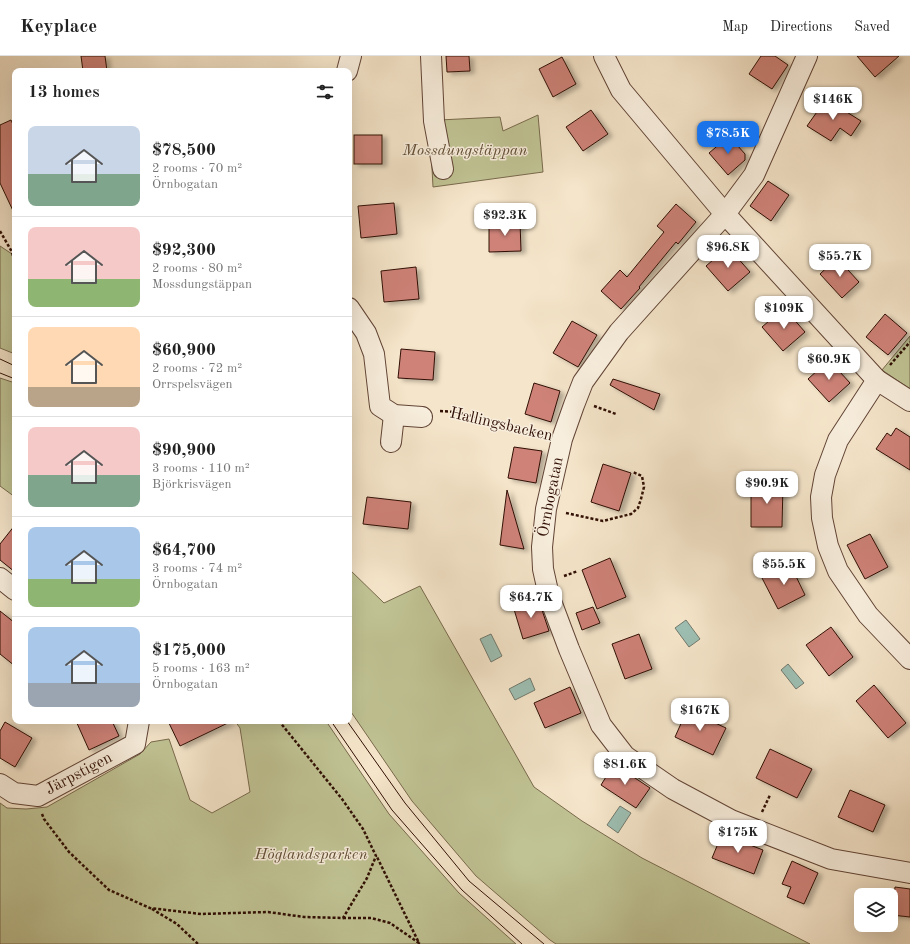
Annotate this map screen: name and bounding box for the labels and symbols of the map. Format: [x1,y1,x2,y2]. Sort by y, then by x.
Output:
pin: $146K [805,87,861,121]
pin: $78.5K [695,121,761,155]
park label: Mossdungstäppan [401,143,528,159]
pin: $92.3K [472,203,538,237]
pin: $96.8K [695,235,761,269]
pin: $55.7K [807,244,873,278]
pin: $109K [756,296,812,330]
pin: $60.9K [796,347,862,381]
street label: Hallingsbacken [448,405,554,445]
street label: Örnbogatan [531,454,567,538]
pin: $90.9K [734,471,800,505]
pin: $55.5K [751,552,817,586]
pin: $64.7K [498,585,564,619]
pin: $167K [672,698,728,732]
street label: Järpstigen [43,750,115,798]
pin: $81.6K [592,752,658,786]
pin: $175K [710,820,766,854]
park label: Höglandsparken [253,847,368,863]

